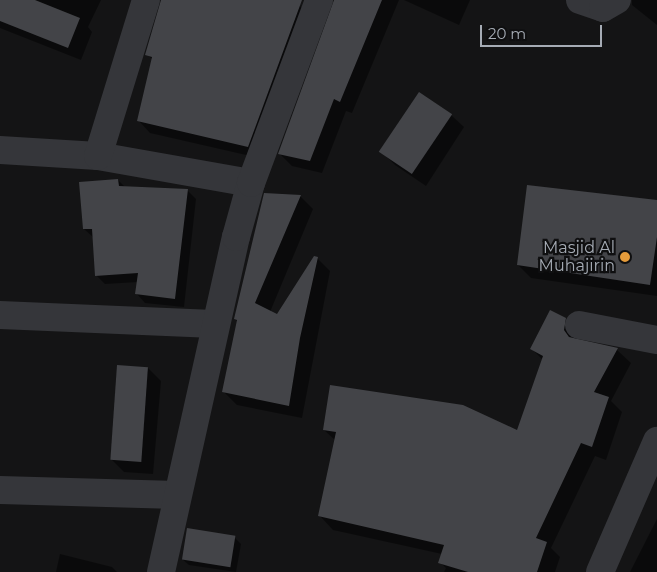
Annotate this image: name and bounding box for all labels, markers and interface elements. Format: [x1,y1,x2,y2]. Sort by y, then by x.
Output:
scale bar [482,15,604,47]
text: 20 m [488,24,526,43]
place label: Masjid Al Muhajirin [539,238,615,276]
marker: Masjid Al Muhajirin [619,251,631,263]

